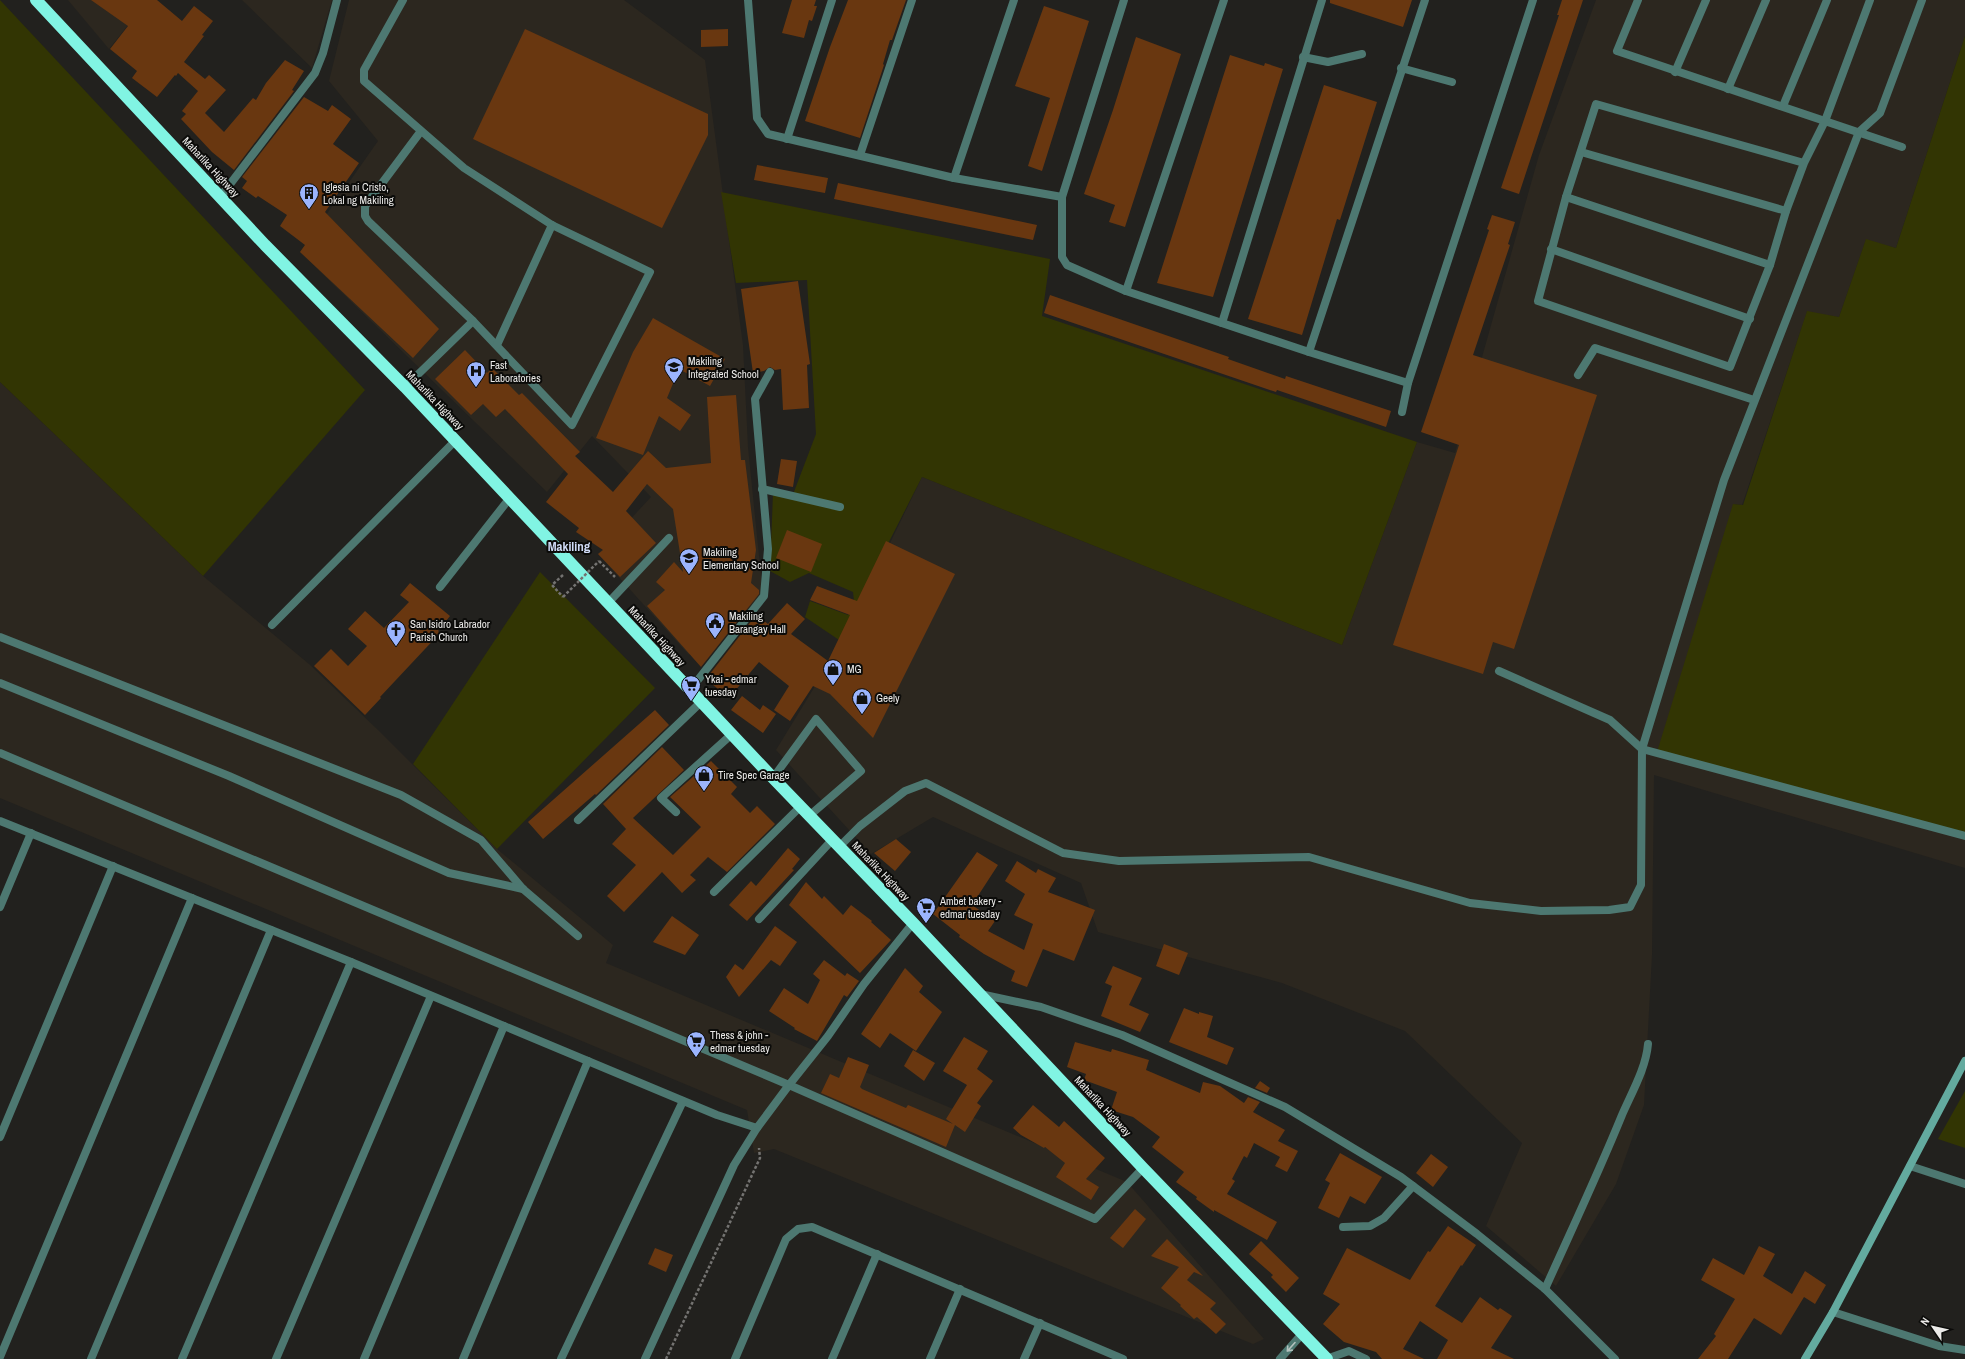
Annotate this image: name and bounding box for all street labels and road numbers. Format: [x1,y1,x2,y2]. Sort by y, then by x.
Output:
street label: Maharlika Highway [180,134,243,200]
street label: Maharlika Highway [403,367,467,433]
street label: Maharlika Highway [626,603,689,669]
street label: Maharlika Highway [849,838,913,904]
street label: Maharlika Highway [1072,1073,1135,1139]

